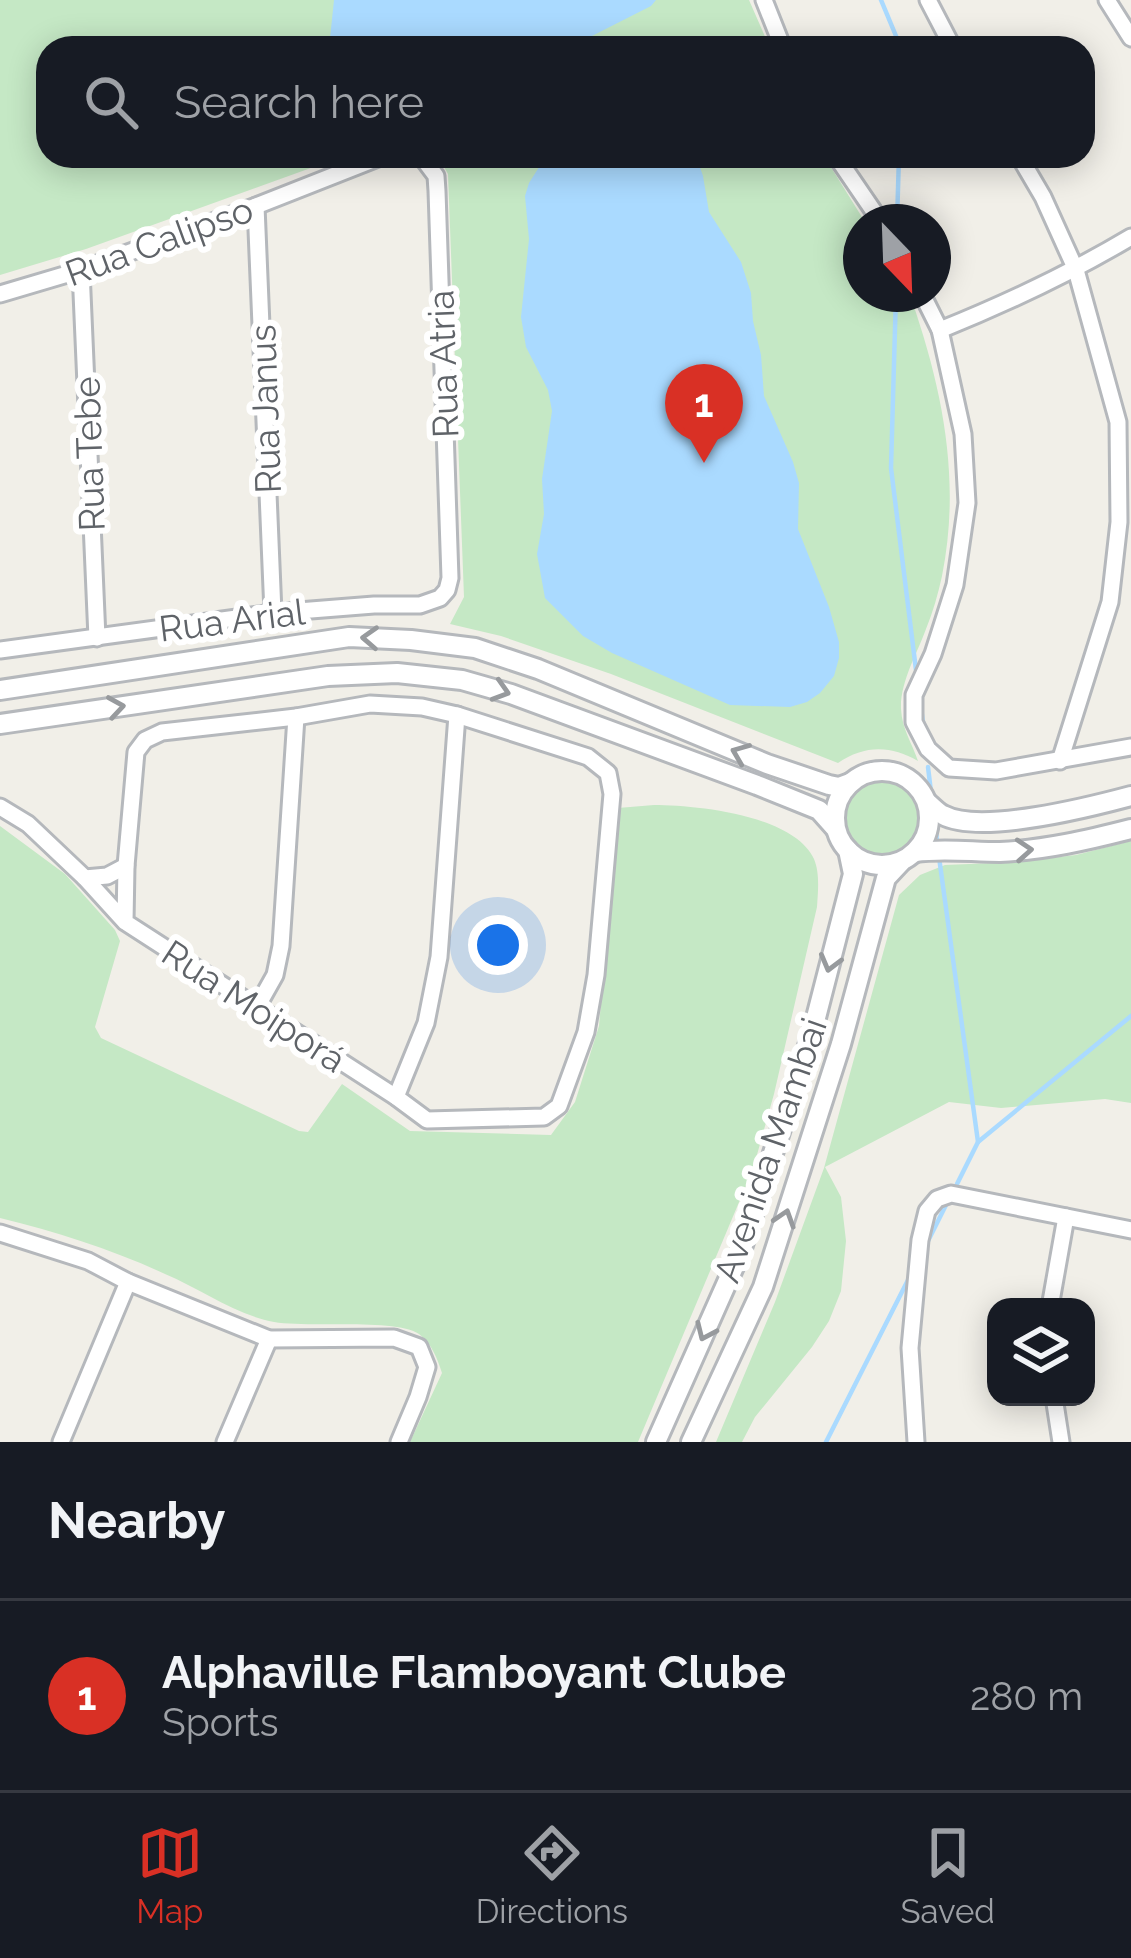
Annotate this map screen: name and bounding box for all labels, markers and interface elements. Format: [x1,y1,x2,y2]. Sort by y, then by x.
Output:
search box [36,36,1095,168]
icon: search [78,69,144,135]
text: Search here [174,76,424,129]
street label: Rua Calipso [60,188,258,294]
north arrow [843,204,951,312]
street label: Rua Atria [419,289,467,439]
street label: Rua Janus [241,324,289,494]
pin: 1 [665,364,743,463]
street label: Rua Tebe [65,376,113,532]
street label: Rua Arial [157,590,307,650]
one-way arrow [360,625,379,651]
one-way arrow [490,677,511,702]
one-way arrow [106,695,126,721]
one-way arrow [730,743,751,767]
one-way arrow [1015,837,1034,863]
your location [468,915,528,975]
street label: Rua Moiporá [155,931,353,1081]
one-way arrow [819,953,844,973]
street label: Avenida Mambai [705,1012,835,1288]
one-way arrow [770,1208,795,1229]
map controls [987,1298,1095,1406]
button: layers [987,1298,1095,1406]
one-way arrow [696,1320,719,1341]
text: Nearby [48,1490,225,1550]
text: Alphaville Flamboyant Clube [162,1646,786,1699]
text: 1 [77,1673,97,1719]
text: 280 m [970,1673,1083,1719]
text: Sports [162,1699,279,1745]
tab: Map [136,1820,203,1931]
tab: Directions [476,1820,628,1931]
tab: Saved [900,1820,995,1931]

